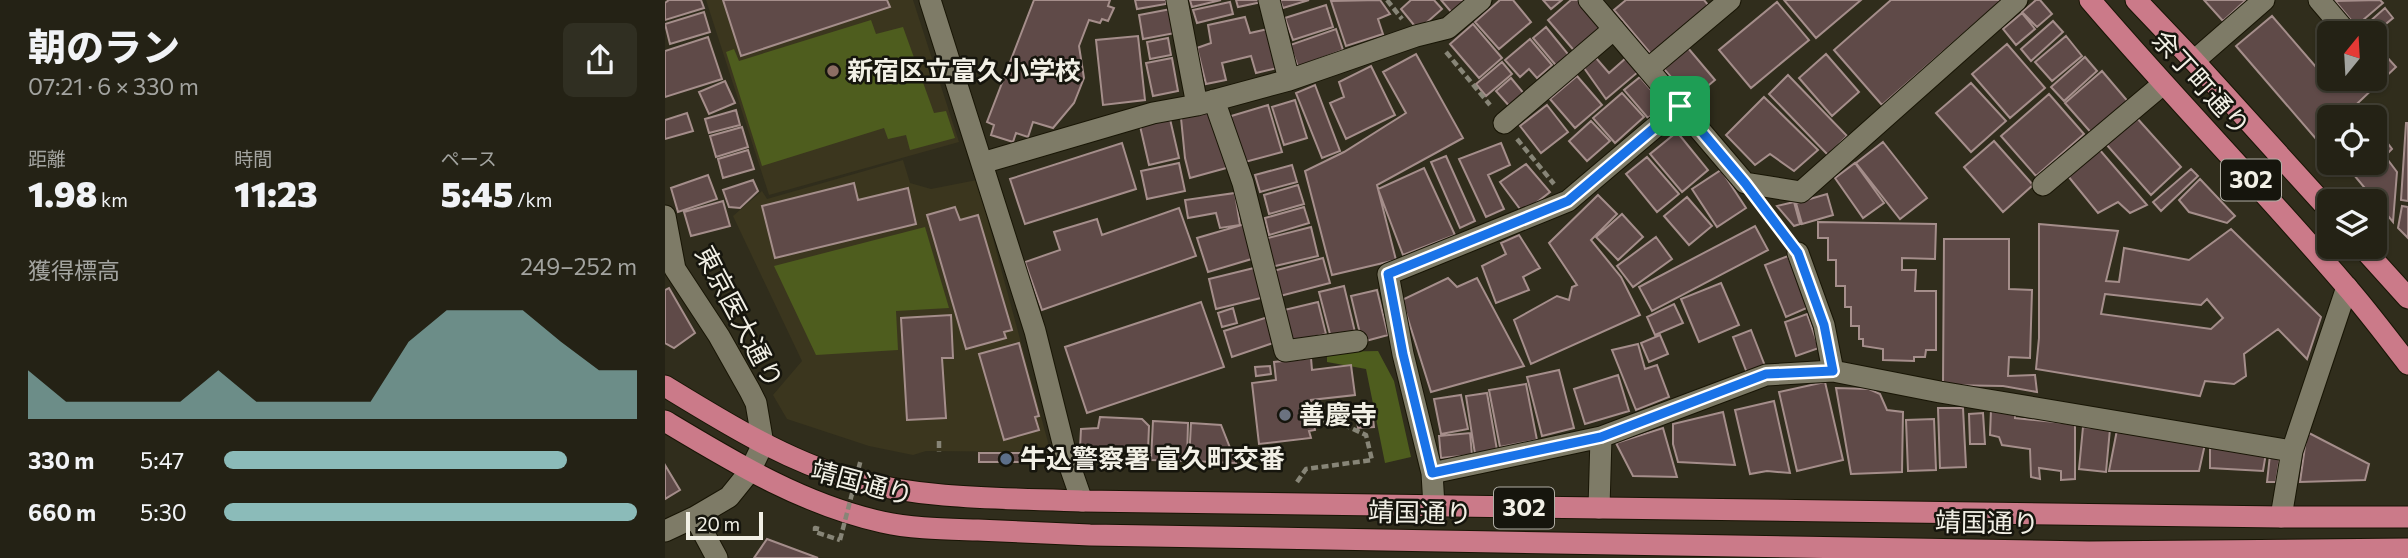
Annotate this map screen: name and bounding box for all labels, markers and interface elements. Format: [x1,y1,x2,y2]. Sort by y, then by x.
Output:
north arrow [2317,21,2387,91]
map controls [2317,21,2387,259]
text: 朝のラン [28,22,180,69]
button: share [563,23,637,97]
street label: 余丁町通り [2147,23,2257,141]
place label: 新宿区立富久小学校 [847,54,1081,85]
marker: 新宿区立富久小学校 [825,63,841,79]
text: 07:21 · 6 × 330 m [28,72,199,100]
pin [1650,76,1710,136]
icon: arrive [1661,87,1699,125]
button: locate [2317,105,2387,175]
text: 距離 [28,147,66,170]
text: 時間 [234,147,272,170]
text: ペース [441,147,497,170]
road number: 302 [2221,160,2281,200]
text: 1.98 [28,171,97,214]
text: 11:23 [234,171,318,214]
text: 5:45 [441,171,513,214]
text: km [97,188,128,211]
text: /km [513,188,552,211]
button: layers [2317,189,2387,259]
street label: 東京医大通り [690,240,791,392]
text: 249–252 m [520,252,637,280]
text: 獲得標高 [28,256,120,284]
place label: 善慶寺 [1299,398,1377,429]
marker: 善慶寺 [1277,407,1293,423]
place label: 牛込警察署 富久町交番 [1020,442,1285,473]
text: 330 m [28,446,94,474]
text: 5:47 [140,446,184,474]
marker: 牛込警察署 富久町交番 [998,451,1014,467]
street label: 靖国通り [808,453,917,510]
road number: 302 [1494,488,1554,528]
street label: 靖国通り [1368,495,1472,528]
text: 660 m [28,498,96,526]
text: 5:30 [140,498,187,526]
street label: 靖国通り [1935,505,2039,538]
scale bar [686,509,763,541]
text: 20 m [697,512,740,535]

